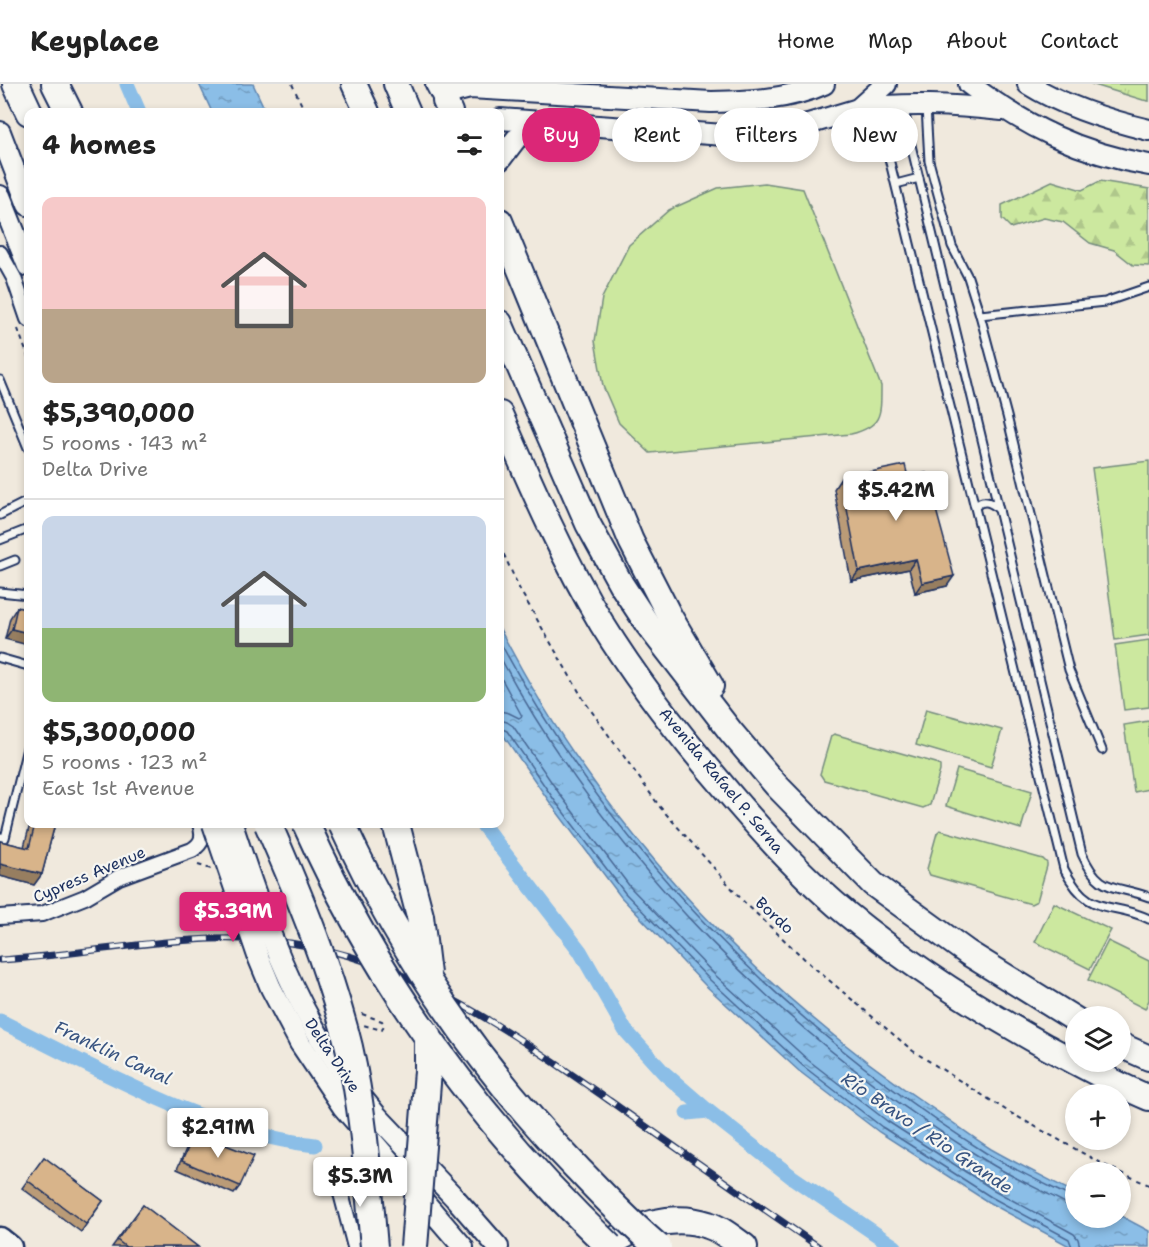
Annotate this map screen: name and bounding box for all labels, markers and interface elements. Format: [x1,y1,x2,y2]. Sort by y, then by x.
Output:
text: Keyplace [30,22,160,60]
text: Home [777,27,835,55]
text: Map [868,27,913,55]
text: About [946,27,1007,55]
text: Contact [1040,27,1119,55]
chip: Buy [522,108,600,162]
chip: Rent [612,108,702,162]
chip: Filters [714,108,819,162]
chip: New [831,108,918,162]
text: 4 homes [42,127,156,162]
icon: filters [453,128,486,161]
icon: home [210,236,318,344]
text: $5,390,000 [42,395,195,430]
text: 5 rooms · 143 m² [42,430,207,456]
text: Delta Drive [42,456,148,482]
pin: $5.42M [847,471,945,522]
text: $5.42M [857,477,935,503]
icon: home [210,555,318,663]
street label: Avenida Rafael P. Serna [655,703,789,858]
text: $5,300,000 [42,714,196,749]
text: 5 rooms · 123 m² [42,749,208,775]
text: East 1st Avenue [42,775,195,801]
street label: Cypress Avenue [30,841,149,908]
pin: $5.39M [184,892,282,943]
street label: Bordo [751,892,798,939]
text: $5.39M [193,898,273,924]
map controls [1065,1006,1131,1228]
button: layers [1065,1006,1131,1072]
street label: Delta Drive [300,1014,365,1096]
water label: Franklin Canal [50,1015,176,1091]
water label: Río Bravo / Rio Grande [837,1067,1017,1199]
button: + [1065,1084,1131,1150]
pin: $2.91M [169,1108,267,1159]
text: $2.91M [181,1114,255,1140]
pin: $5.3M [318,1157,402,1208]
button: − [1065,1162,1131,1228]
text: $5.3M [327,1163,393,1189]

